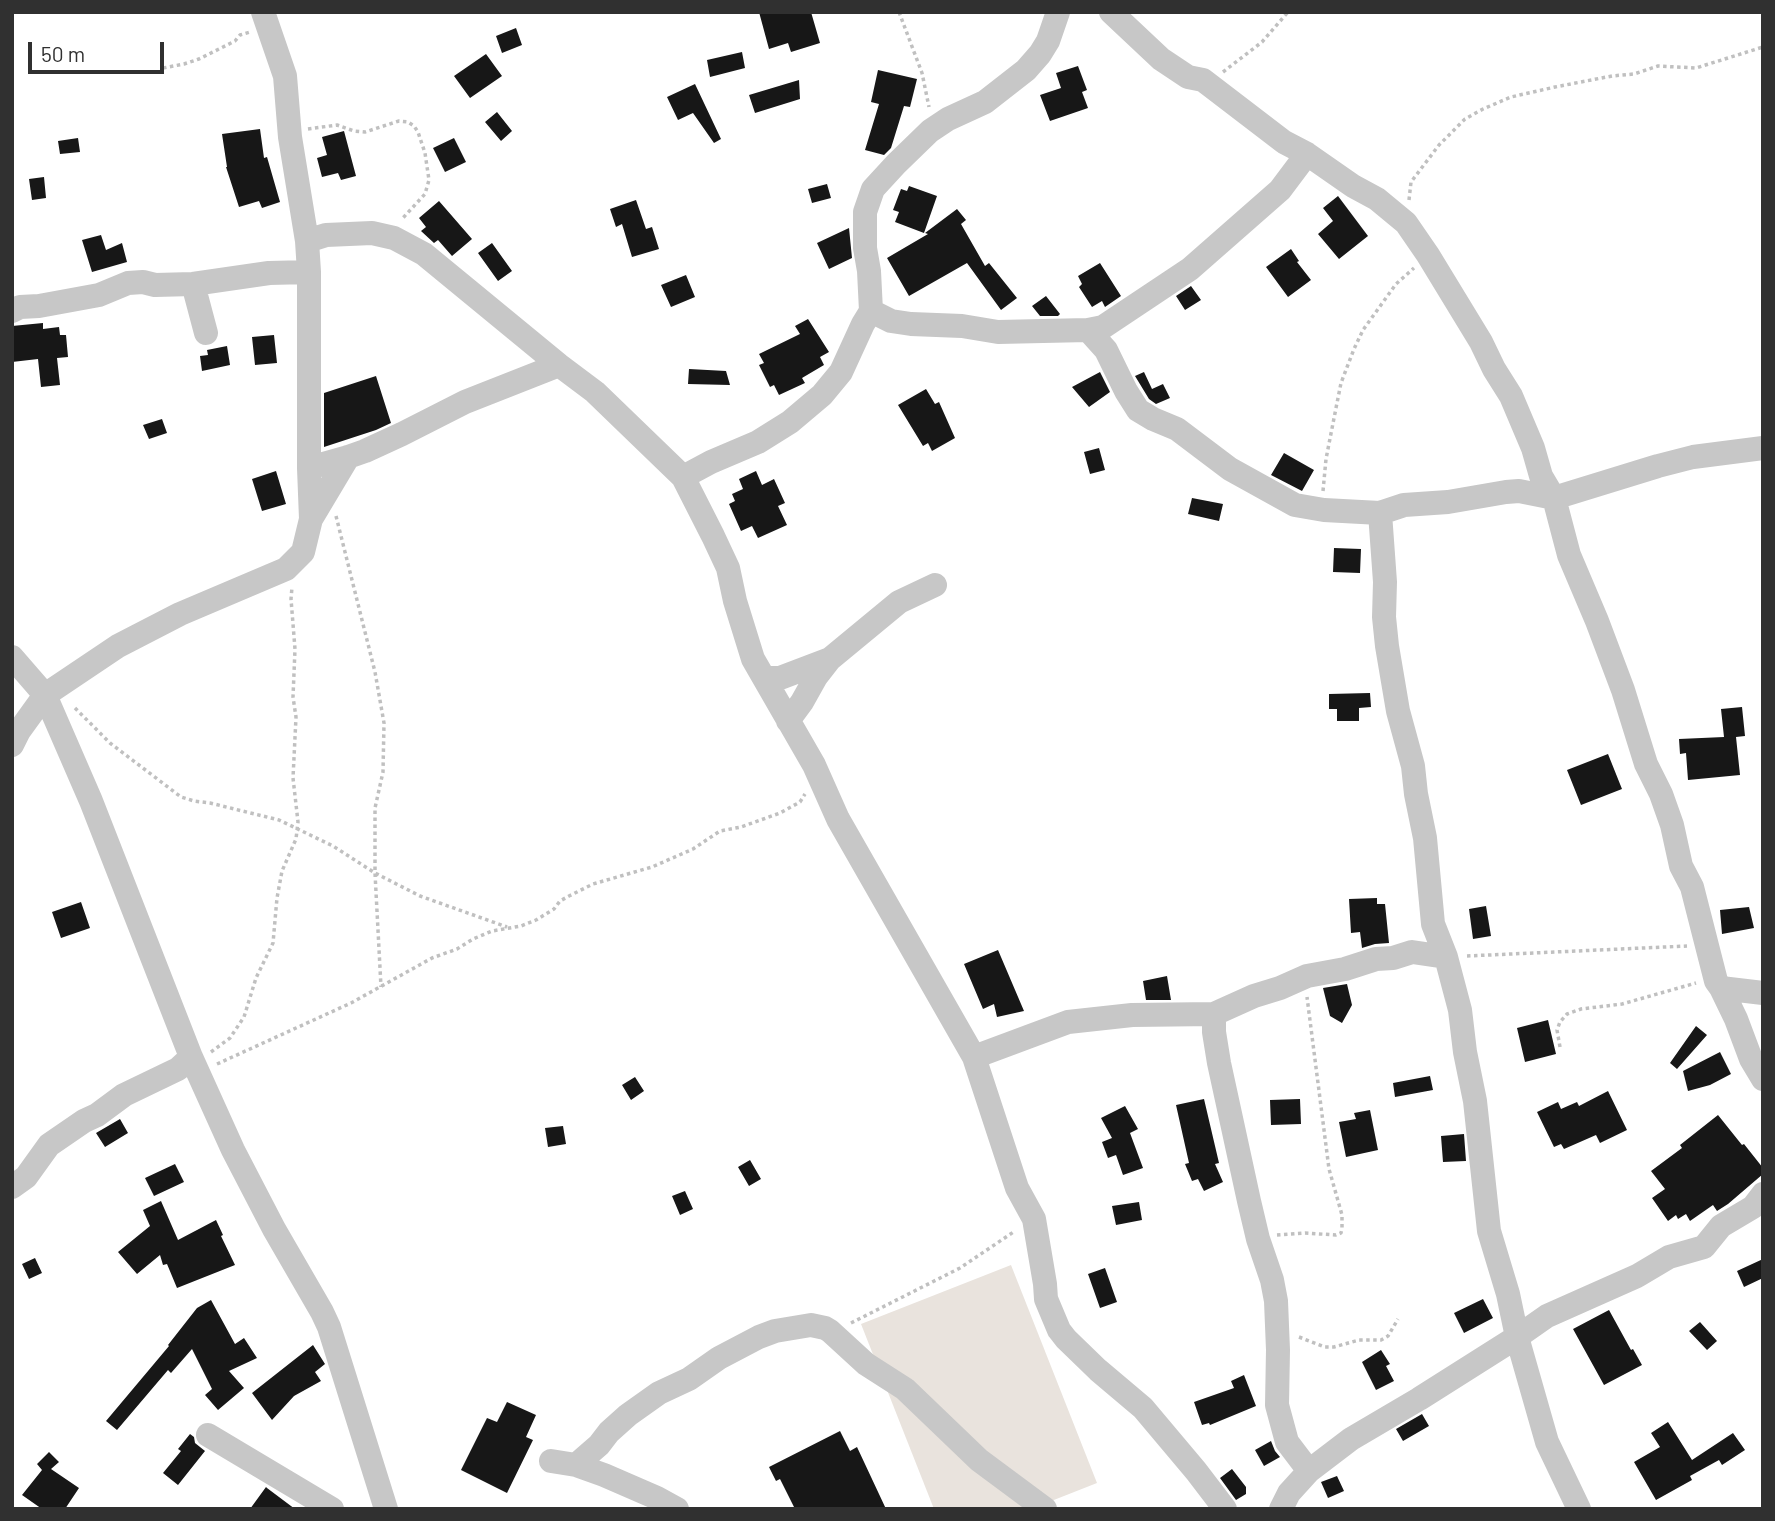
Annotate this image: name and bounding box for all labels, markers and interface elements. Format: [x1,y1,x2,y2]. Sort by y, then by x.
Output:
scale bar [32,28,168,72]
text: 50 m [41,41,85,66]

